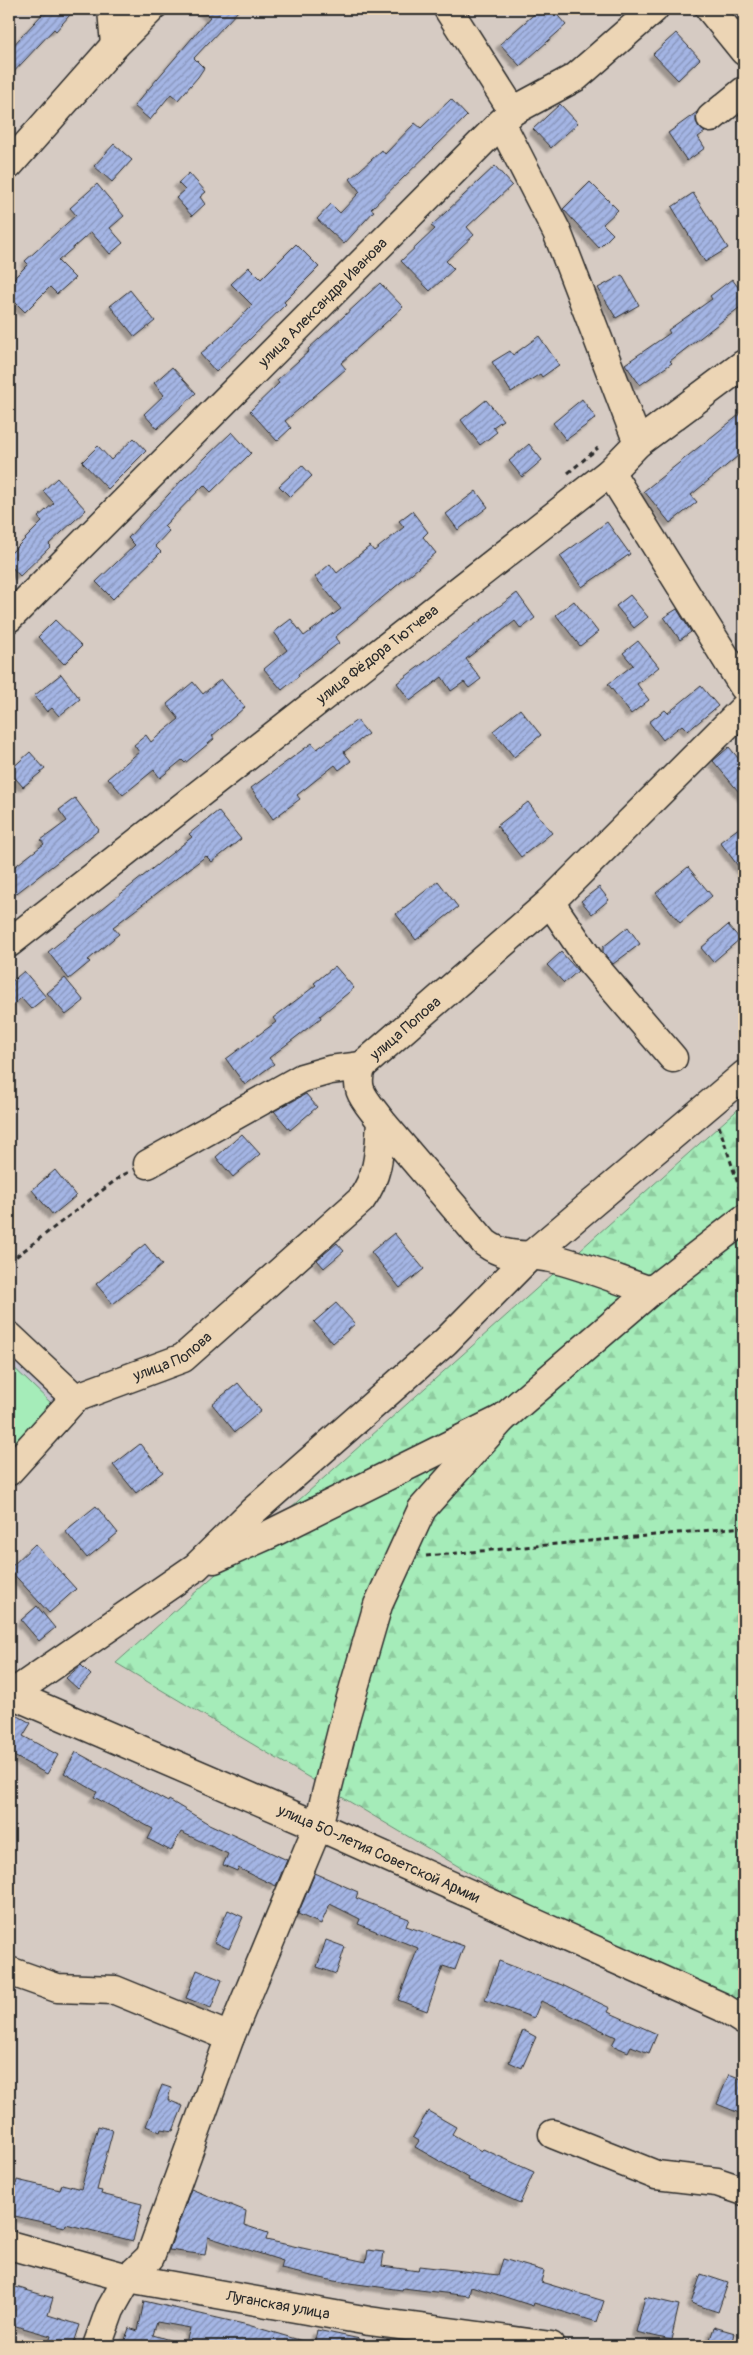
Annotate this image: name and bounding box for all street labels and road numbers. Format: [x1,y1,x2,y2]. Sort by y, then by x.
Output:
street label: улица Александра Иванова [254,234,392,372]
street label: улица Фёдора Тютчева [312,601,443,709]
street label: улица Попова [366,993,445,1065]
street label: улица Попова [130,1328,216,1386]
street label: улица 50-летия Советской Армии [274,1800,483,1907]
street label: Луганская улица [224,2287,331,2324]

